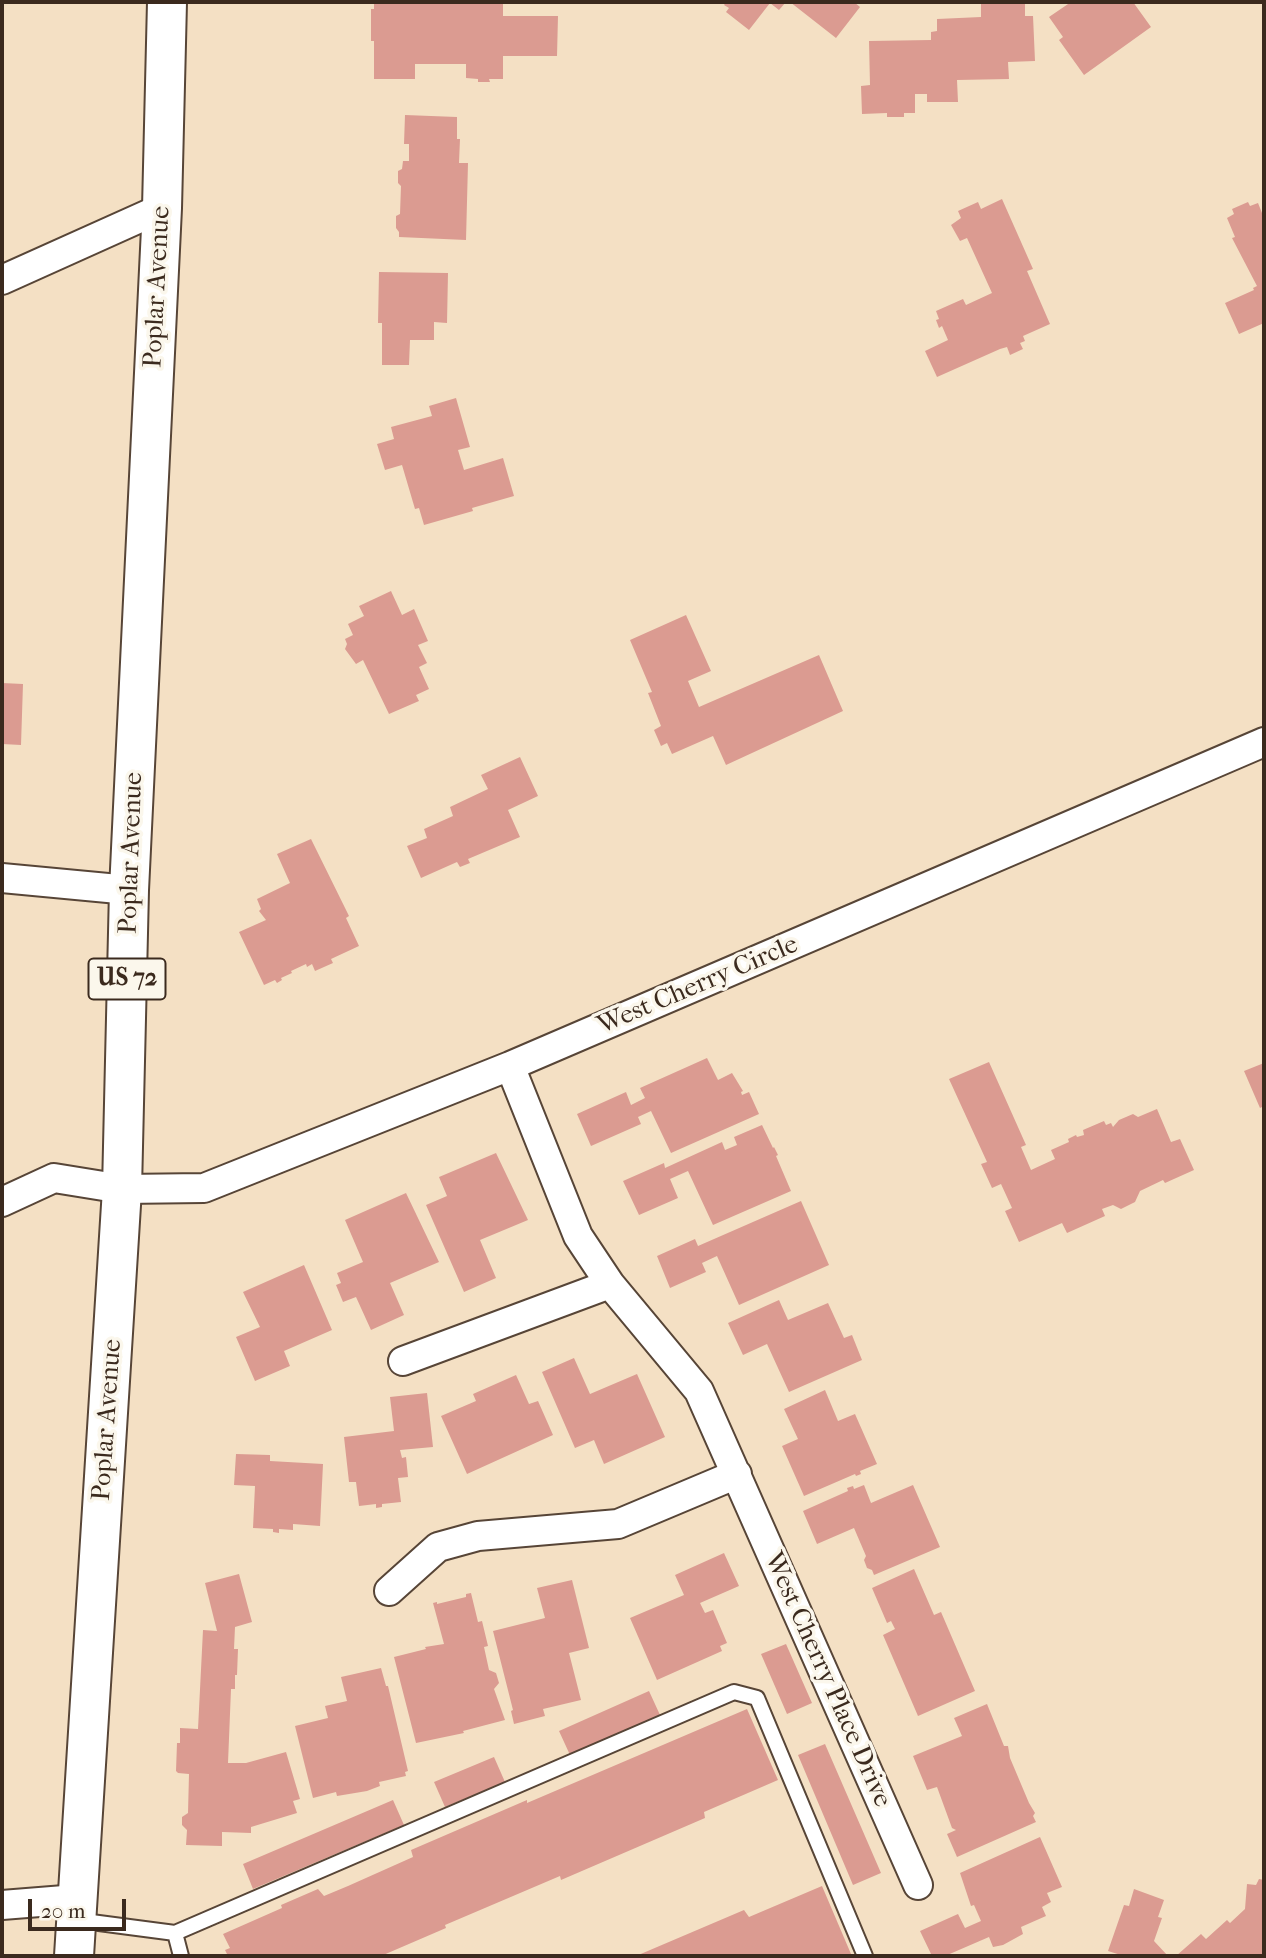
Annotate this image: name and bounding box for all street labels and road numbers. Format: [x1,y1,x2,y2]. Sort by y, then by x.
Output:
street label: Poplar Avenue [138,205,178,369]
street label: Poplar Avenue [114,772,150,934]
street label: West Cherry Circle [593,930,803,1042]
road number: US 72 [88,959,166,1000]
street label: Poplar Avenue [87,1338,129,1502]
street label: West Cherry Place Drive [757,1548,897,1812]

